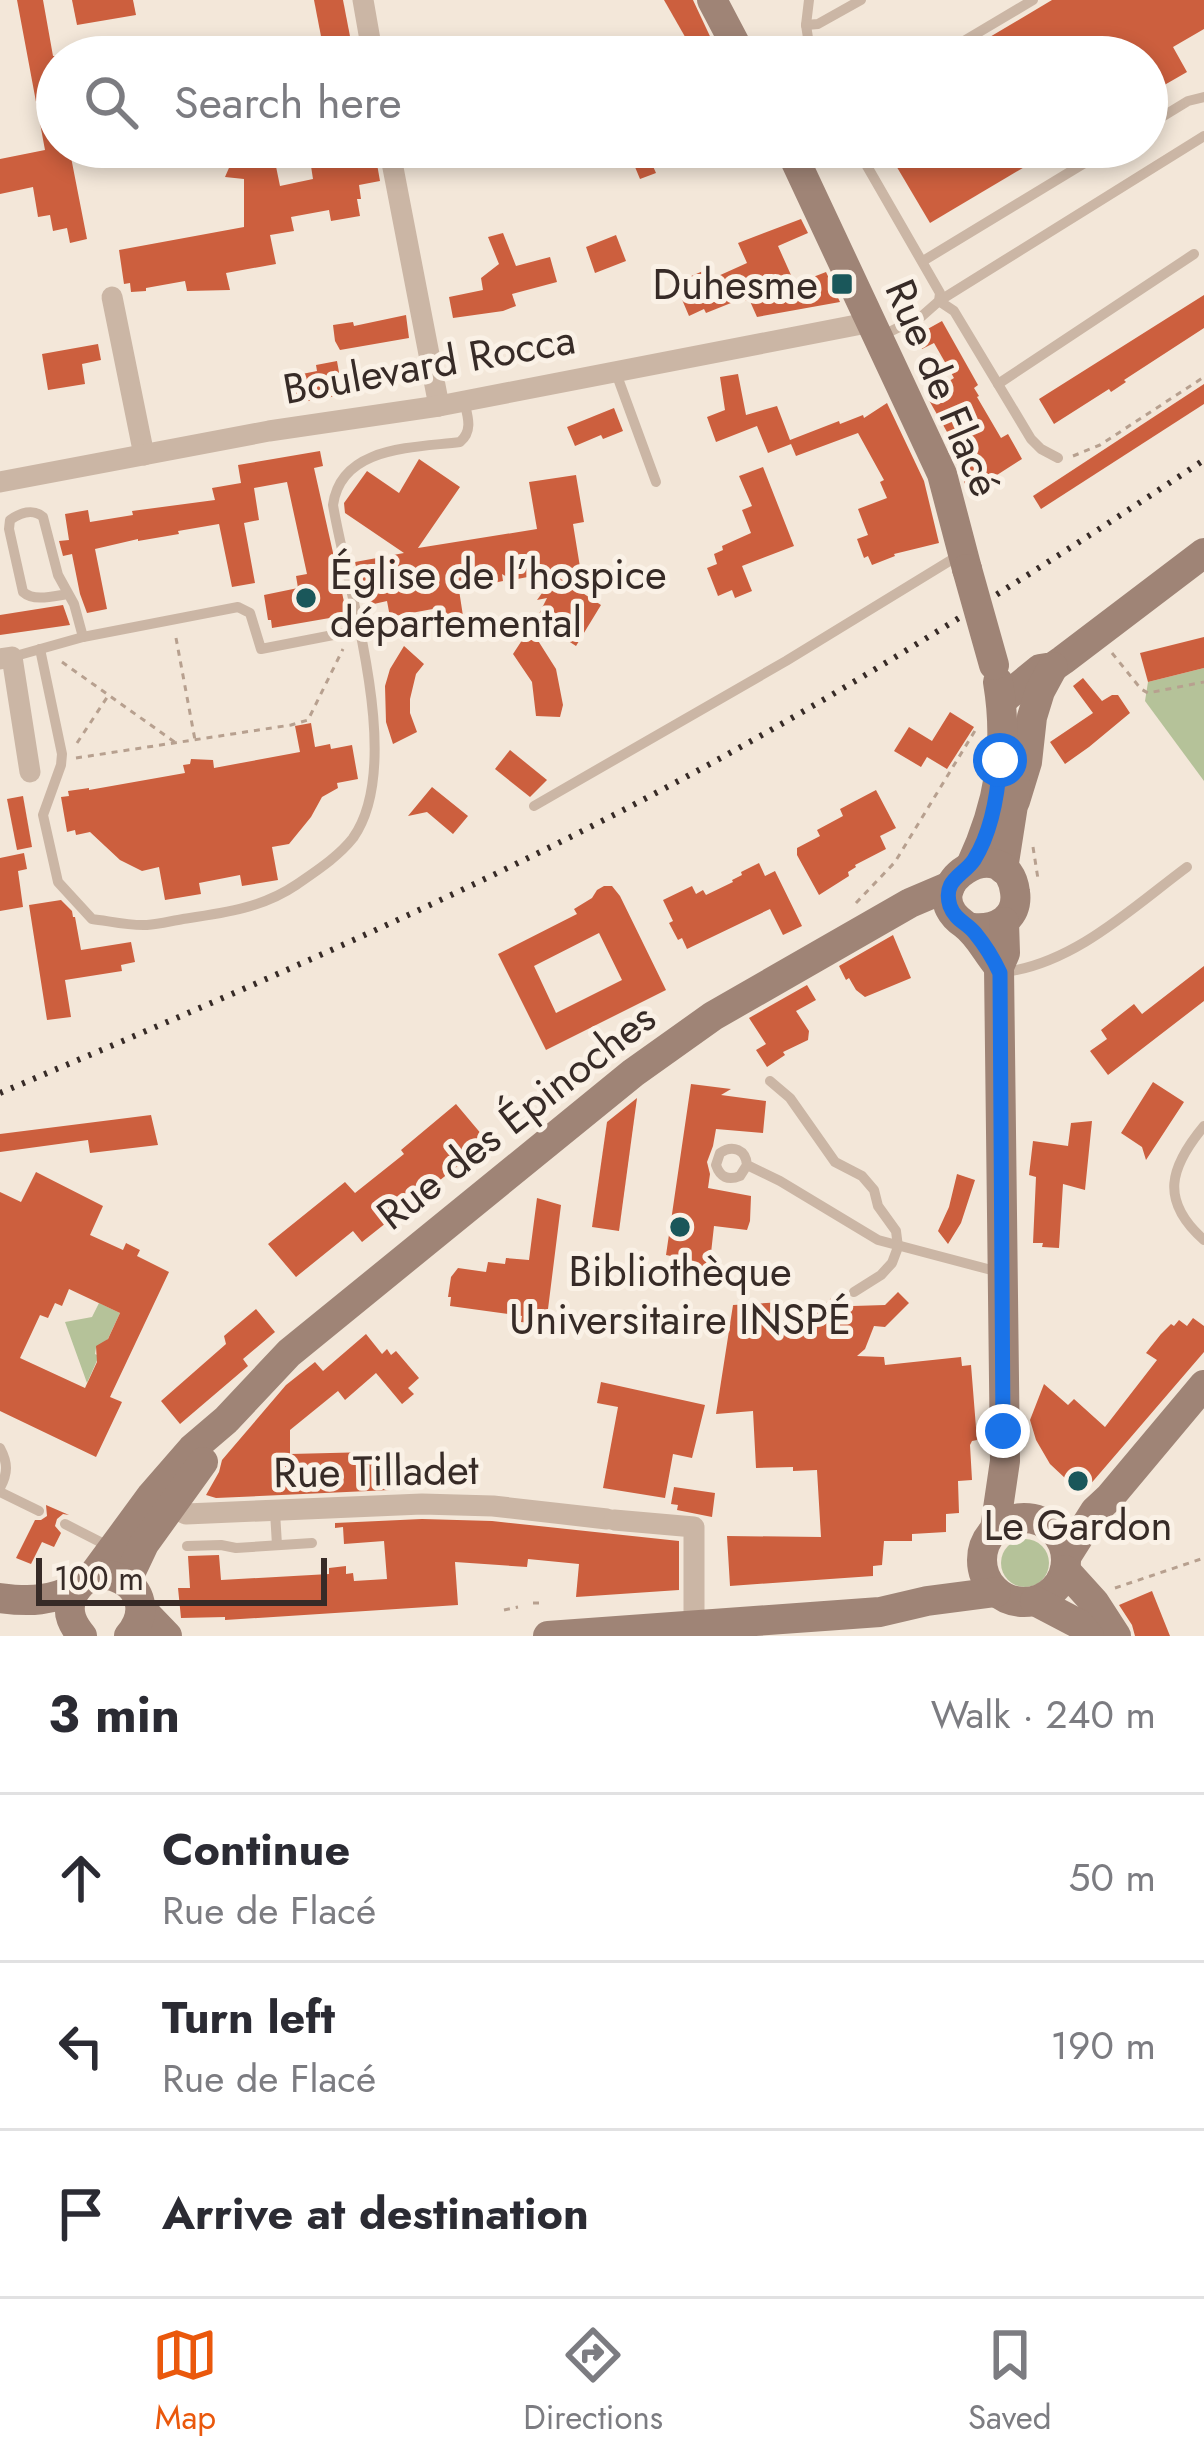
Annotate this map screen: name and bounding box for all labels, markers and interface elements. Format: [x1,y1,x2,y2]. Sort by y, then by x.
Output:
search box [36,36,1168,168]
icon: search [78,69,144,135]
text: Search here [174,70,402,135]
place label: Duhesme [652,254,818,315]
street label: Rue de Flacé [870,270,1016,506]
marker: Duhesme [829,271,855,297]
street label: Boulevard Rocca [278,308,580,420]
place label: Église de l’hospice départemental [330,544,667,653]
marker: Église de l’hospice départemental [293,585,319,611]
route start [973,733,1027,787]
street label: Rue des Épinoches [364,988,668,1244]
marker: Bibliothèque Universitaire INSPÉ [667,1214,693,1240]
place label: Bibliothèque Universitaire INSPÉ [509,1241,851,1350]
route end [976,1404,1030,1458]
street label: Rue Tilladet [273,1439,479,1503]
marker: Le Gardon [1065,1468,1091,1494]
place label: Le Gardon [983,1495,1173,1556]
scale bar [36,1552,327,1605]
text: 100 m [54,1555,144,1602]
text: 3 min [48,1677,180,1751]
text: Walk · 240 m [931,1686,1156,1743]
text: Continue [162,1817,350,1882]
icon: ahead [48,1845,114,1911]
text: 50 m [1068,1849,1156,1906]
text: Rue de Flacé [162,1882,376,1939]
text: Turn left [162,1985,335,2050]
icon: left [48,2013,114,2079]
text: 190 m [1050,2017,1156,2074]
text: Rue de Flacé [162,2050,376,2107]
icon: arrive [48,2181,114,2247]
text: Arrive at destination [162,2181,589,2246]
tab: Map [152,2322,218,2441]
tab: Directions [523,2322,663,2441]
tab: Saved [968,2322,1052,2441]

